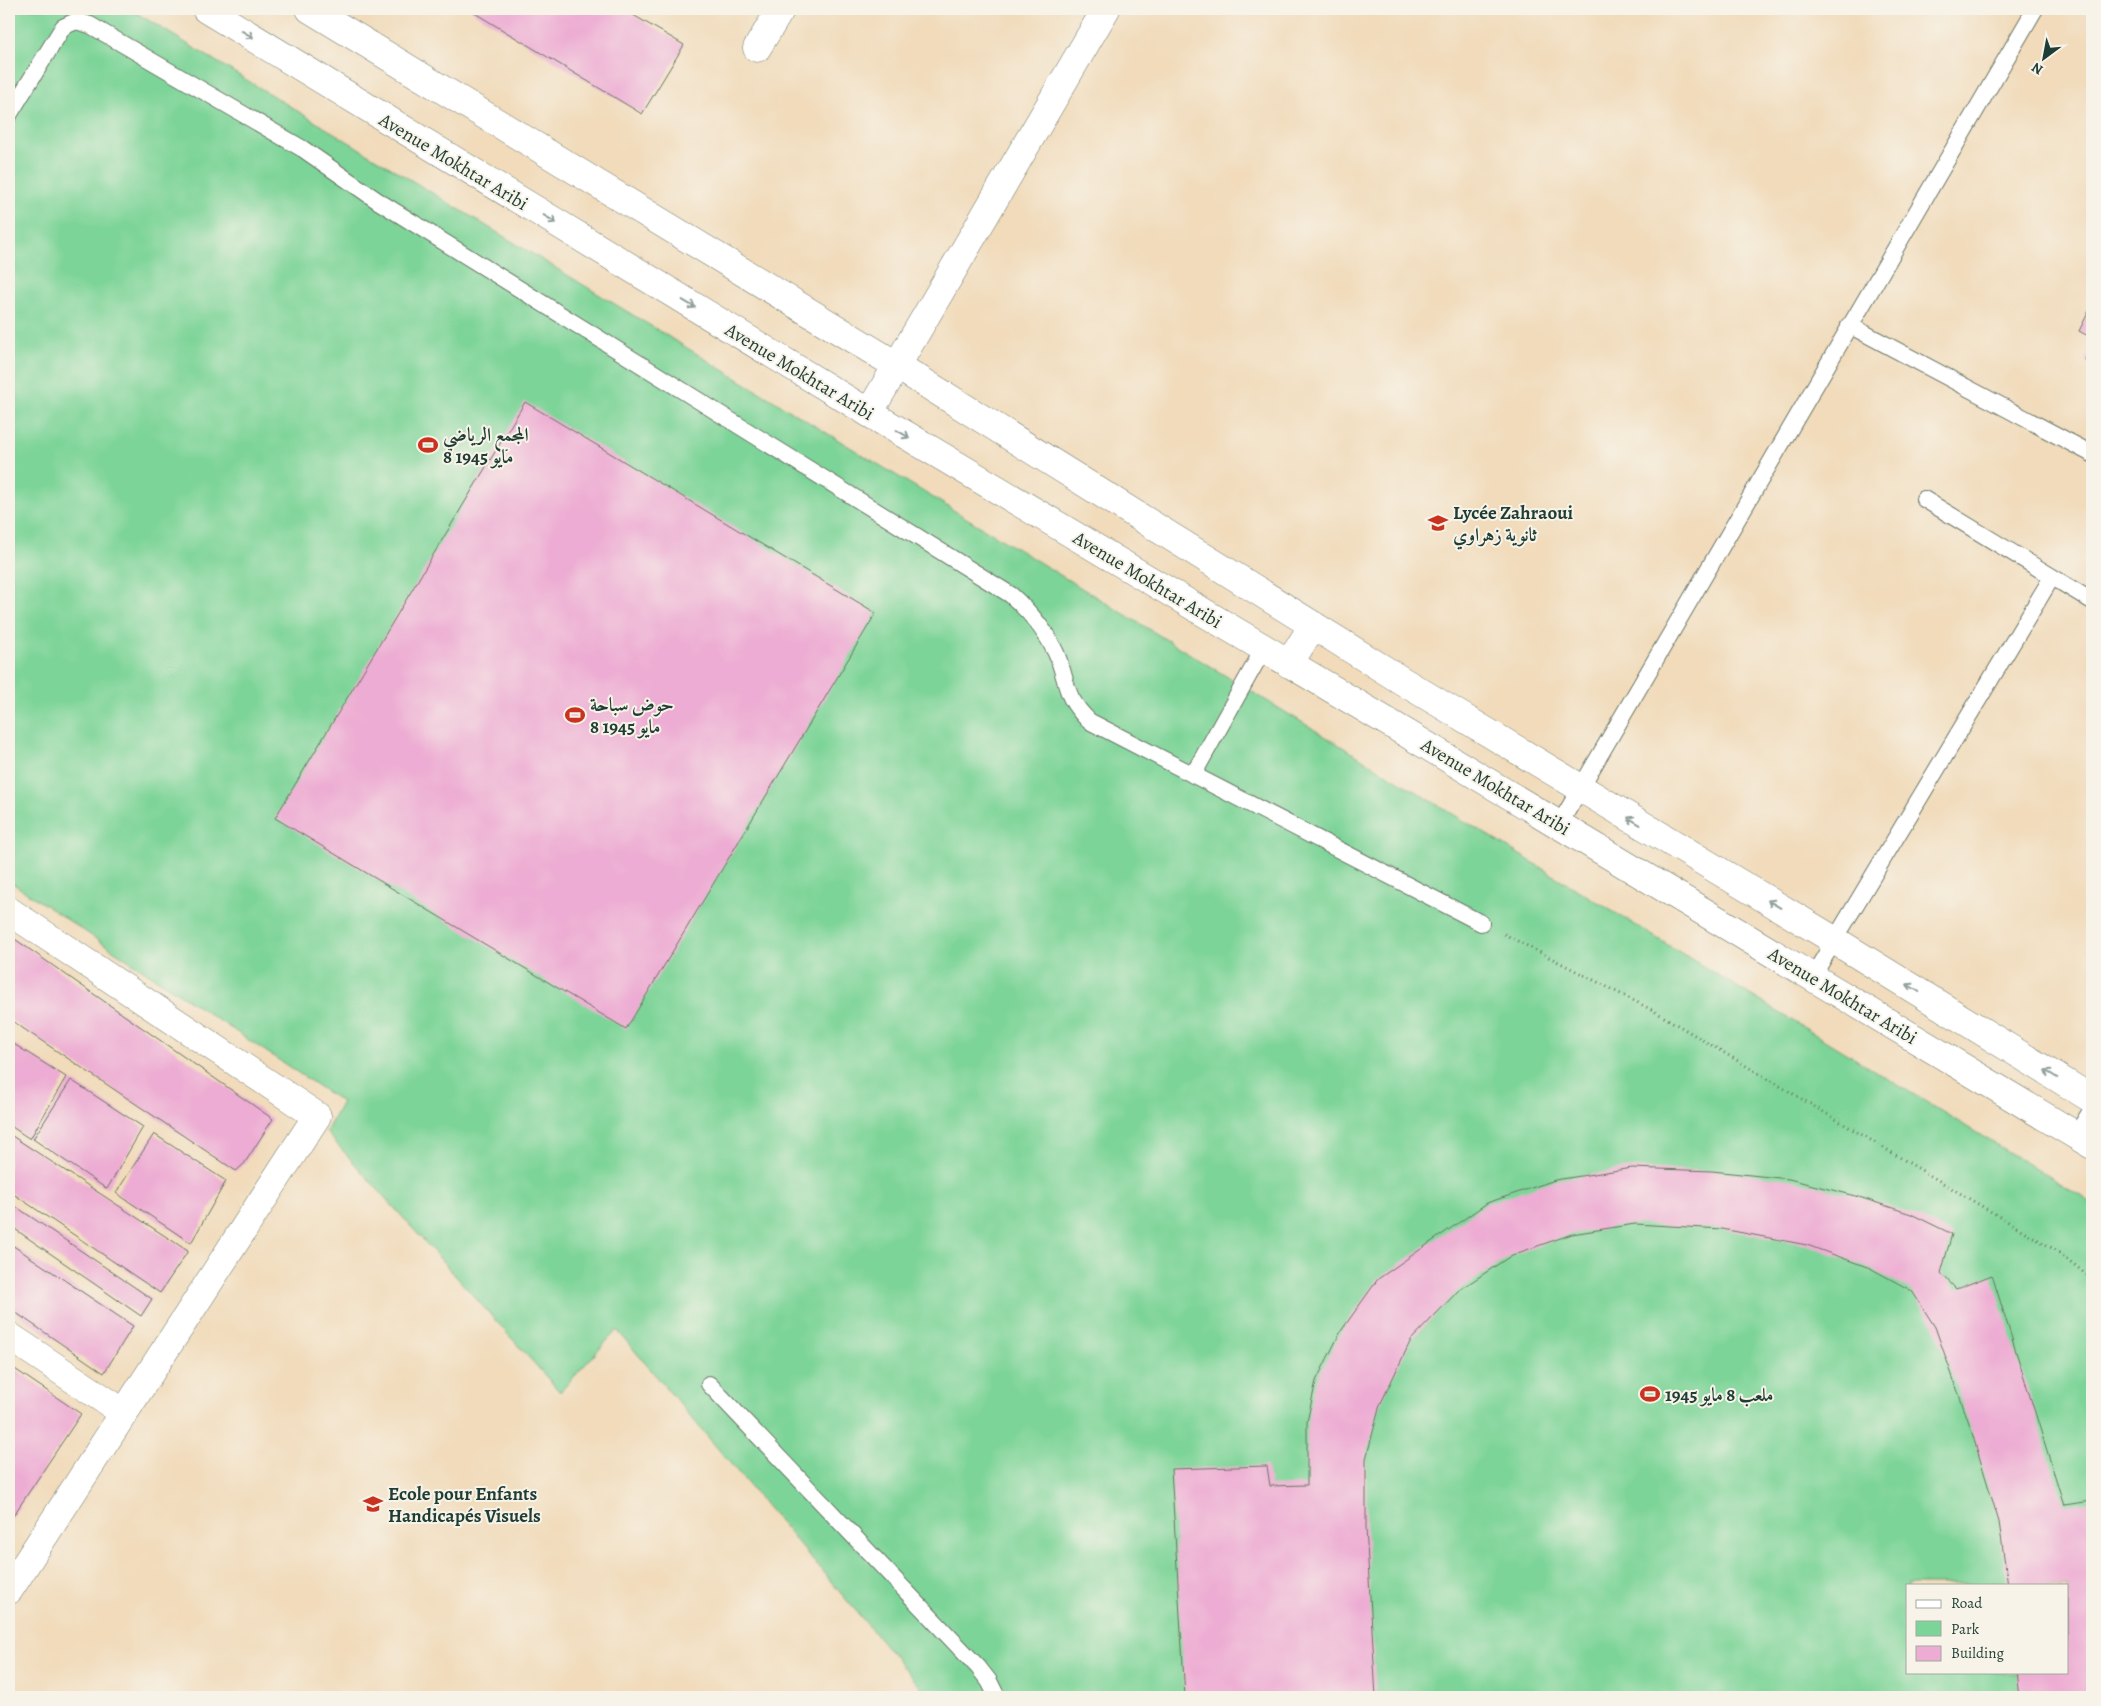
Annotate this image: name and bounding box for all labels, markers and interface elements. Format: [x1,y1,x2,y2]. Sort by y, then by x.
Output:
one-way arrow [240,30,254,40]
north arrow [2018,32,2068,82]
text: N [2028,58,2047,79]
street label: Avenue Mokhtar Aribi [373,107,533,217]
one-way arrow [543,215,557,225]
one-way arrow [681,299,695,309]
street label: Avenue Mokhtar Aribi [719,317,879,427]
place label: المجمع الرياضي 8 مايو 1945 [443,422,529,470]
one-way arrow [895,429,909,439]
sports icon: المجمع الرياضي 8 مايو 1945 [417,434,439,456]
place label: Lycée Zahraoui ثانوية زهراوي [1453,500,1574,550]
school or university icon: Lycée Zahraoui ثانوية زهراوي [1427,512,1449,534]
street label: Avenue Mokhtar Aribi [1067,525,1227,635]
place label: حوض سباحة 8 مايو 1945 [590,692,674,740]
sports icon: حوض سباحة 8 مايو 1945 [564,704,586,726]
street label: Avenue Mokhtar Aribi [1415,732,1575,842]
one-way arrow [1628,815,1642,825]
one-way arrow [1767,898,1781,908]
street label: Avenue Mokhtar Aribi [1762,941,1922,1051]
one-way arrow [1906,983,1920,993]
one-way arrow [2044,1068,2058,1078]
place label: ملعب 8 مايو 1945 [1665,1382,1773,1408]
sports icon: ملعب 8 مايو 1945 [1639,1383,1661,1405]
place label: Ecole pour Enfants Handicapés Visuels [388,1481,541,1529]
school or university icon: Ecole pour Enfants Handicapés Visuels [362,1493,384,1515]
legend [1906,1584,2068,1674]
text: Road [1951,1593,1983,1613]
text: Park [1951,1619,1980,1639]
text: Building [1951,1643,2004,1663]

